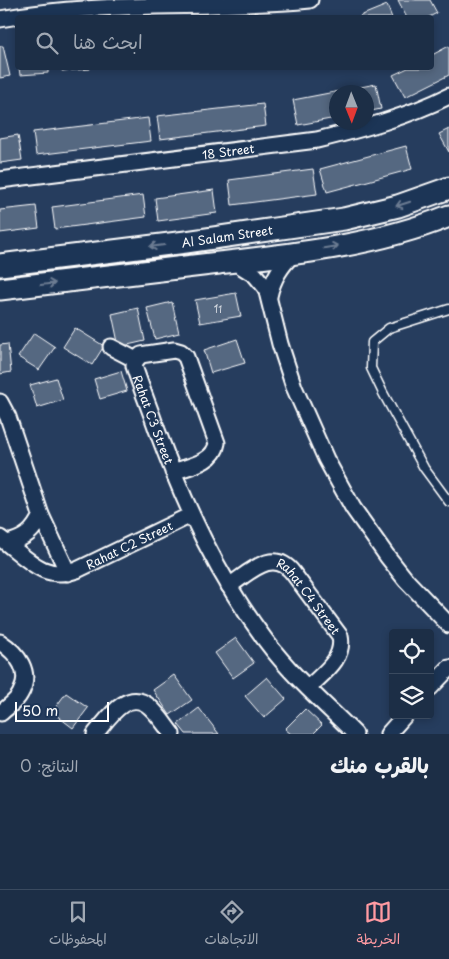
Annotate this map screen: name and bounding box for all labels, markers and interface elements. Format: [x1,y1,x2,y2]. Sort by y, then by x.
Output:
search box [15,15,434,70]
text: ابحث هنا [73,27,143,55]
icon: search [33,29,61,57]
north arrow [329,85,374,130]
street label: 18 Street [201,139,256,163]
one-way arrow [396,200,411,209]
street label: Al Salam Street [180,220,274,252]
one-way arrow [149,241,165,251]
one-way arrow [323,241,339,251]
one-way arrow [40,278,56,288]
house number: 11 [214,301,222,316]
street label: Rahat C3 Street [129,372,178,467]
street label: Rahat C2 Street [83,516,176,574]
street label: Rahat C4 Street [274,553,345,638]
map controls [389,629,434,719]
button: locate [389,629,434,674]
button: layers [389,674,434,719]
scale bar [15,699,109,722]
text: 50 m [22,700,58,721]
text: بالقرب منك [330,748,429,780]
text: النتائج: 0 [20,753,78,777]
tab: المحفوظات [49,898,107,952]
tab: الاتجاهات [204,898,259,952]
tab: الخريطة [356,898,400,952]

